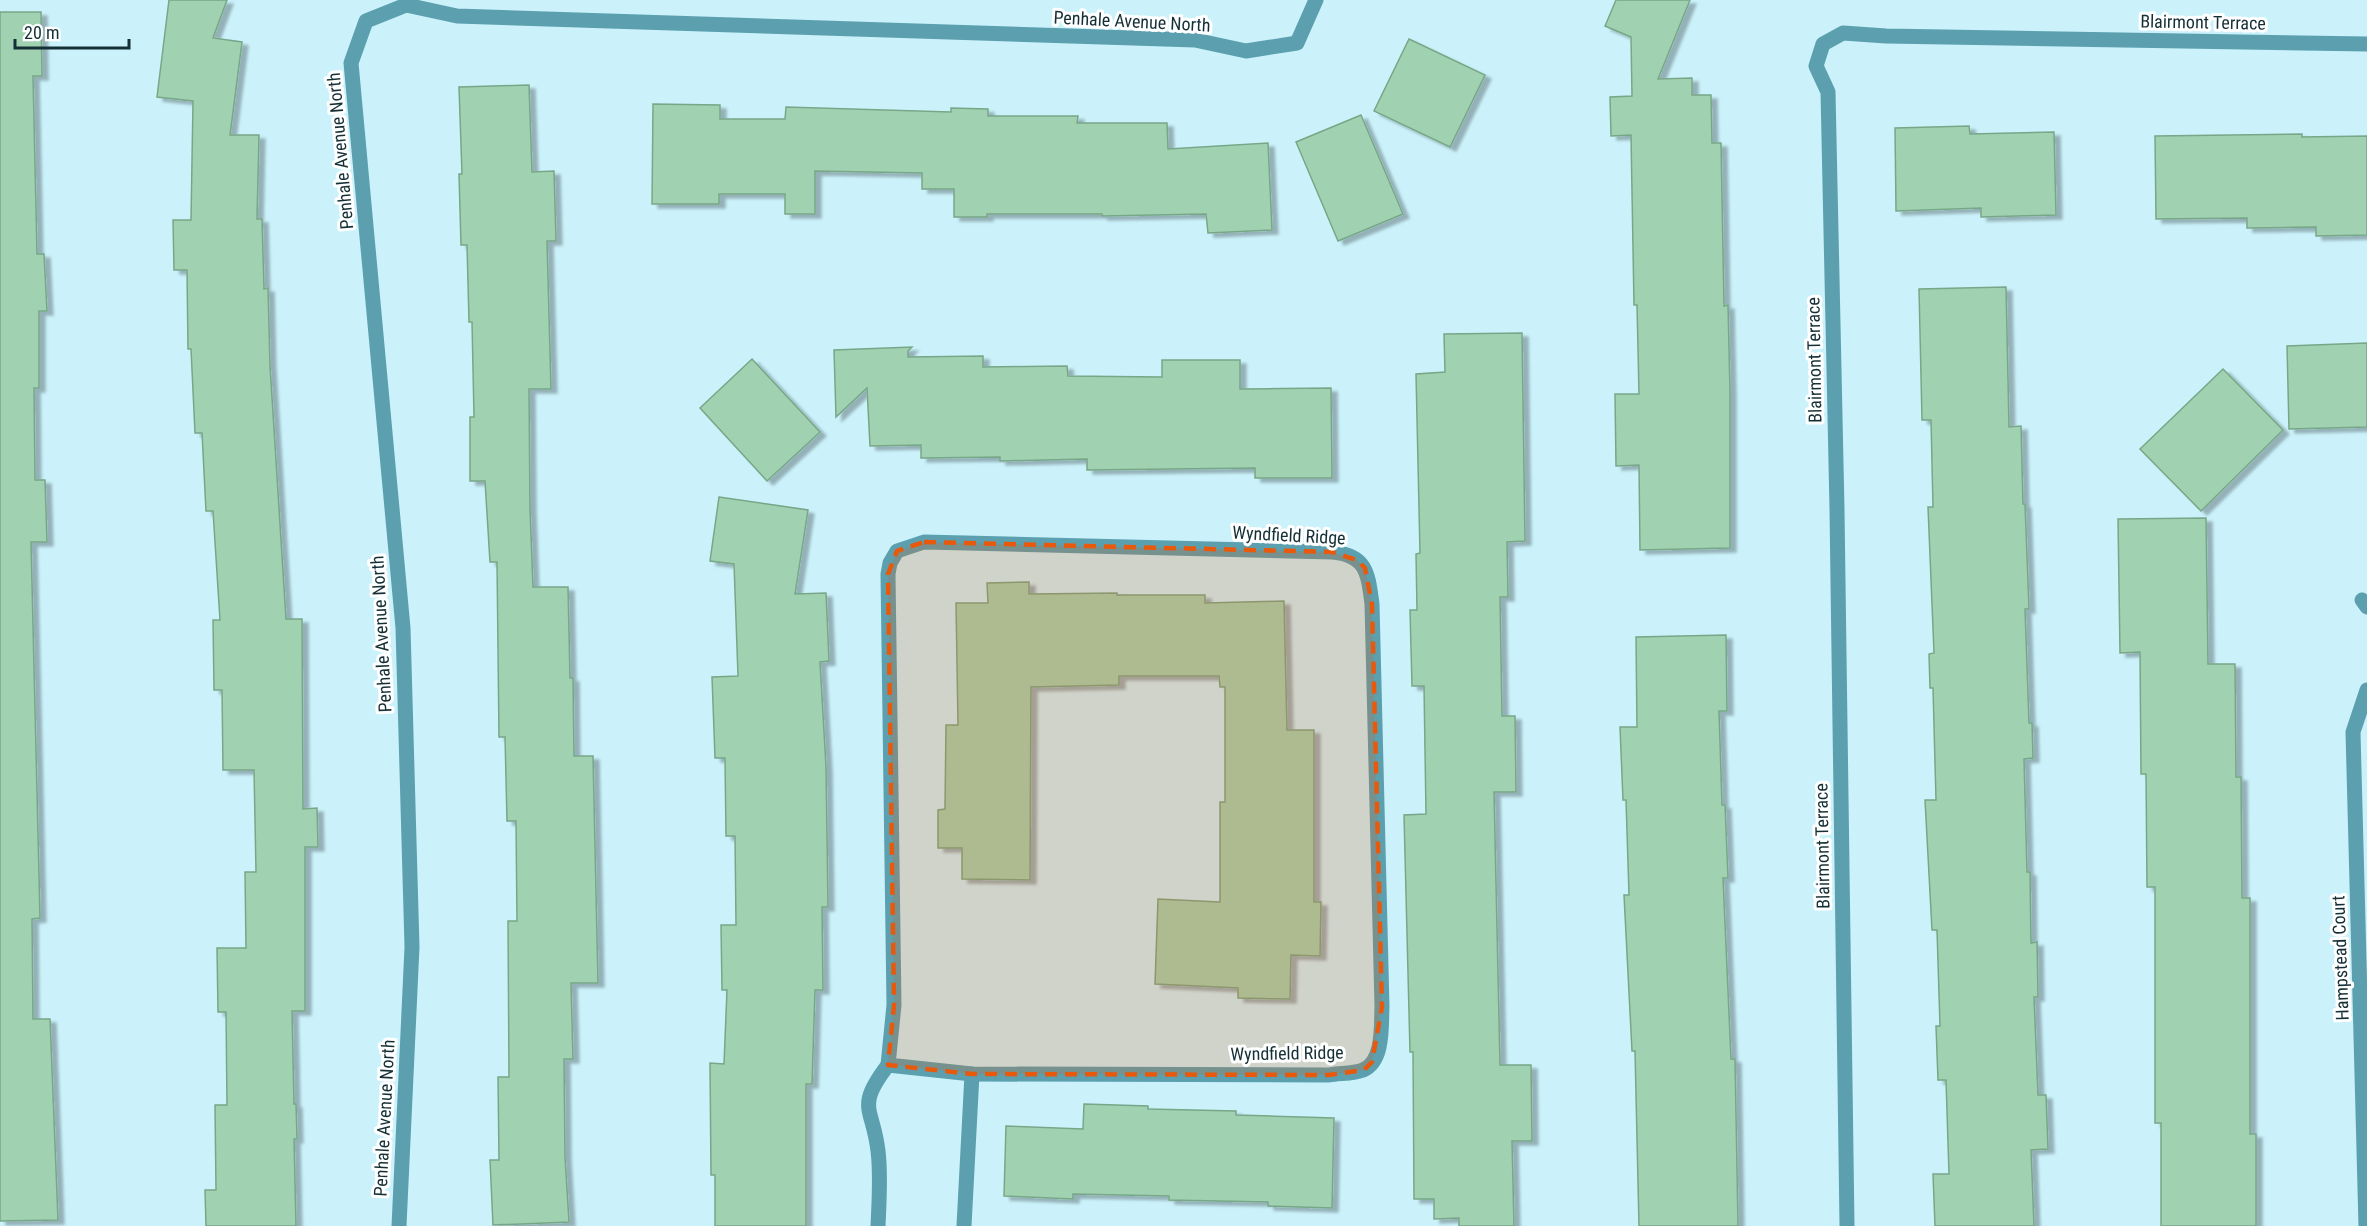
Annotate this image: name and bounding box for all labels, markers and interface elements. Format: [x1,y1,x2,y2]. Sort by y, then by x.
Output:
street label: Penhale Avenue North [1053,6,1211,36]
street label: Blairmont Terrace [2140,10,2266,34]
scale bar [15,12,129,50]
text: 20 m [24,22,59,43]
street label: Penhale Avenue North [323,72,357,230]
street label: Blairmont Terrace [1802,297,1826,423]
street label: Wyndfield Ridge [1232,522,1346,548]
street label: Penhale Avenue North [366,555,396,713]
street label: Blairmont Terrace [1810,783,1834,909]
street label: Hampstead Court [2327,895,2353,1021]
street label: Penhale Avenue North [369,1039,399,1197]
street label: Wyndfield Ridge [1230,1042,1344,1064]

